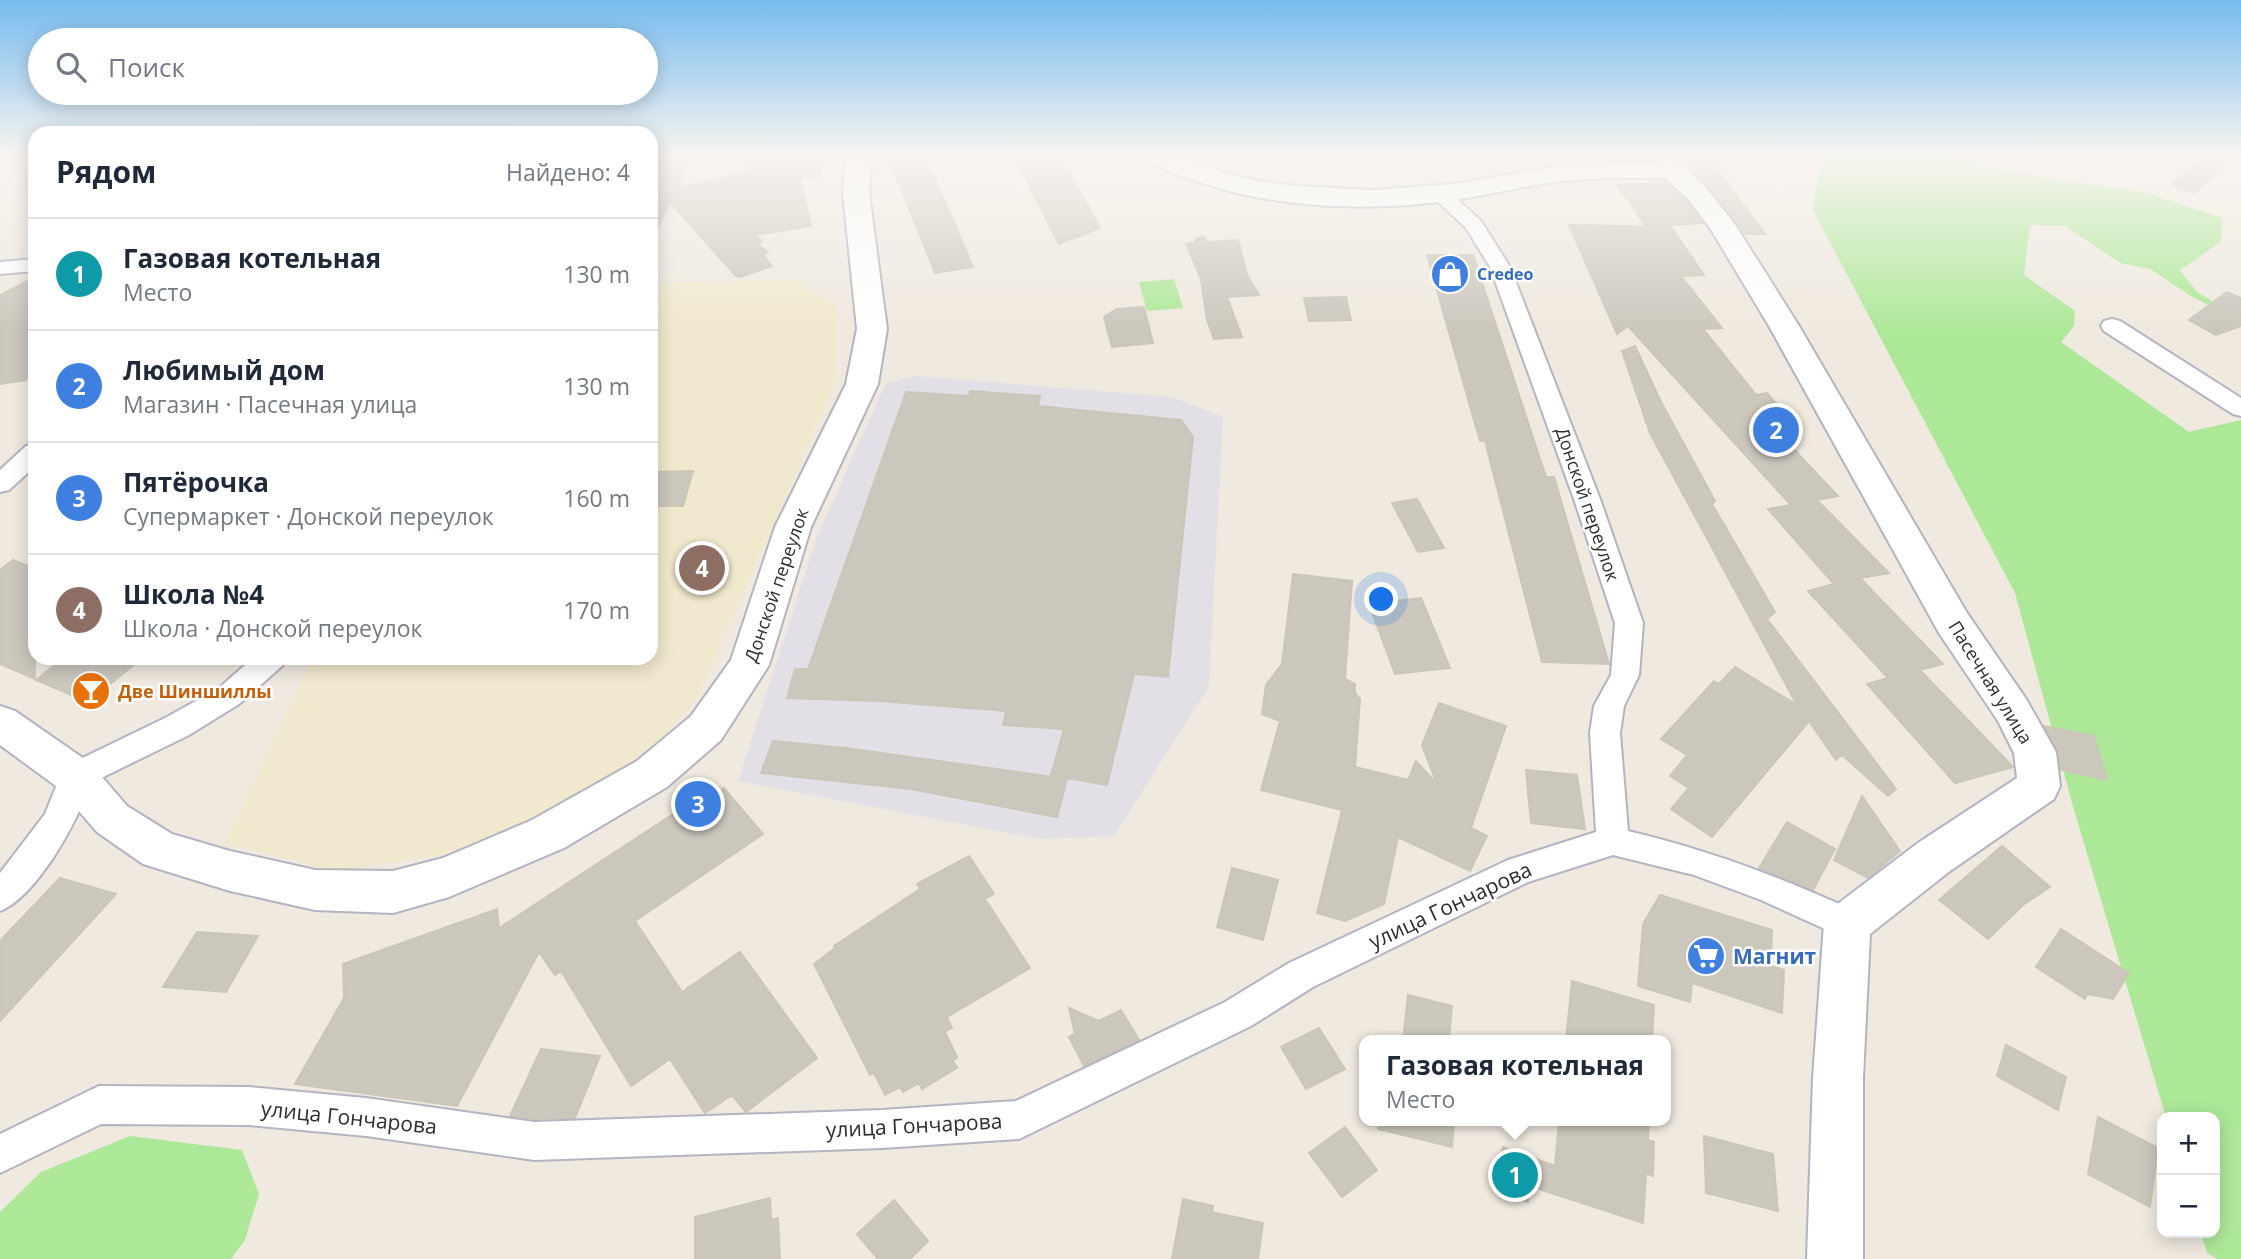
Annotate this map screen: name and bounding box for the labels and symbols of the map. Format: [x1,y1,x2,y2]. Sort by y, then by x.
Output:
shop icon: Credeo [1429,253,1471,295]
place label: Credeo [1477,263,1533,285]
pin: 2 [1753,404,1799,456]
street label: Донской переулок [1550,424,1626,585]
street label: Донской переулок [738,504,814,665]
pin: 4 [679,542,725,594]
your location [1364,582,1398,616]
street label: Пасечная улица [1944,616,2038,748]
bar icon: Две Шиншиллы [70,670,112,712]
place label: Две Шиншиллы [118,679,272,703]
pin: 3 [675,778,721,830]
street label: улица Гончарова [1364,855,1536,955]
supermarket icon: Магнит [1685,935,1727,977]
place label: Магнит [1733,942,1817,970]
street label: улица Гончарова [260,1094,438,1140]
street label: улица Гончарова [825,1106,1003,1144]
pin: 1 [1492,1149,1538,1201]

